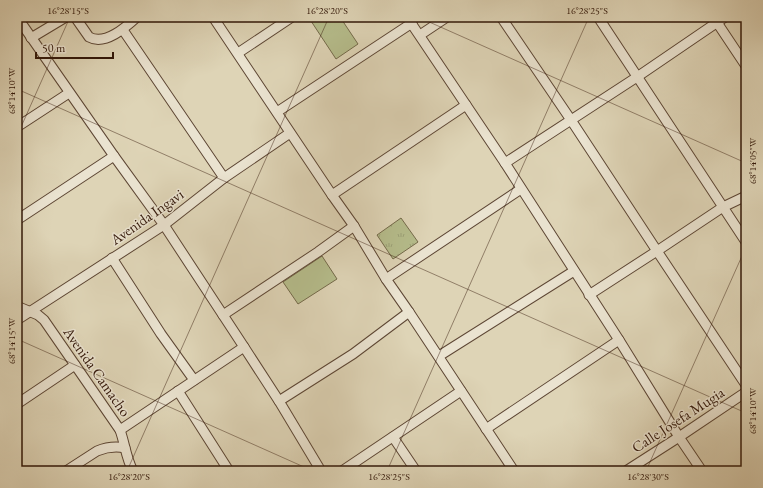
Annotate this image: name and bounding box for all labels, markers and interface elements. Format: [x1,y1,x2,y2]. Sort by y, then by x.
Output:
text: 16°28'15"S [47,4,89,17]
text: 16°28'20"S [306,4,348,17]
text: 16°28'25"S [566,4,608,17]
scale bar [36,34,113,60]
text: 50 m [42,40,66,56]
text: 68°14'10"W [5,67,18,114]
text: 68°14'05"W [746,137,759,184]
street label: Avenida Ingavi [106,184,187,249]
text: 68°14'15"W [5,317,18,364]
street label: Avenida Camacho [59,322,135,420]
street label: Calle Josefa Mugia [628,383,728,457]
text: 68°14'10"W [746,387,759,434]
text: 16°28'20"S [108,470,150,483]
text: 16°28'25"S [368,470,410,483]
text: 16°28'30"S [627,470,669,483]

